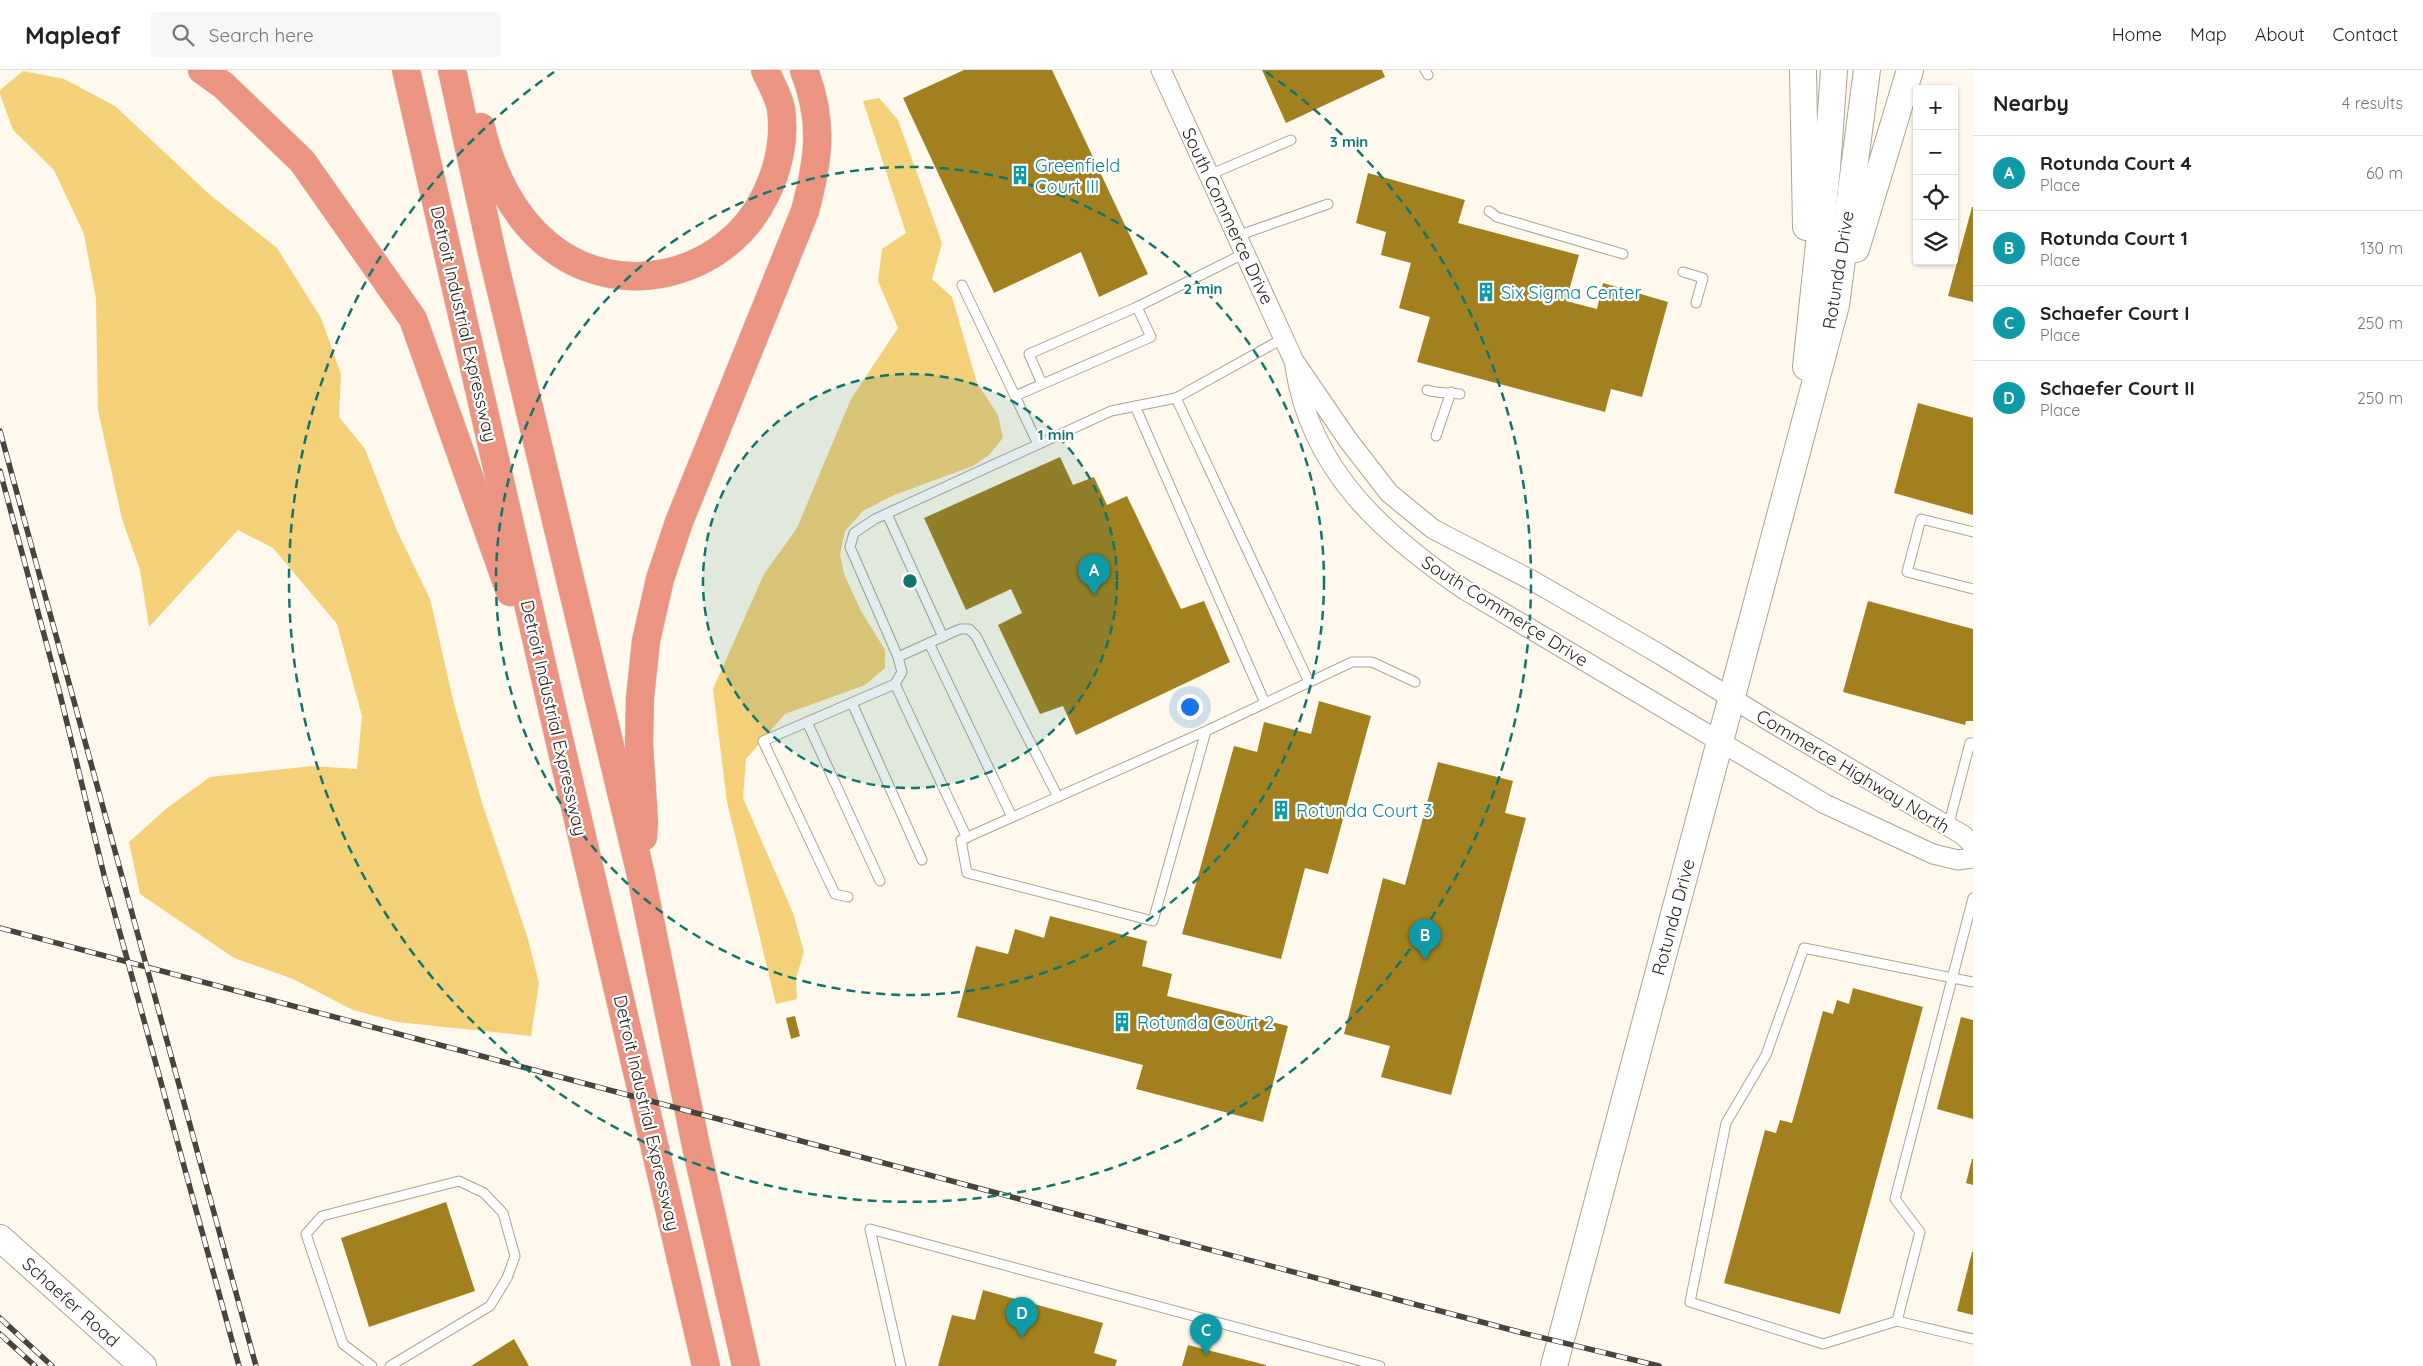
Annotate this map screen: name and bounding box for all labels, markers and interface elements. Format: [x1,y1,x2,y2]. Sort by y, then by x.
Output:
search box [151,12,501,57]
text: Mapleaf [25,20,121,50]
icon: search [169,21,197,49]
text: Search here [209,23,314,47]
text: Home [2112,23,2162,46]
text: Map [2190,23,2227,46]
text: About [2255,23,2305,46]
text: Contact [2333,23,2398,46]
map controls [1913,85,1958,265]
button: + [1913,85,1958,130]
text: Nearby [1993,90,2069,116]
text: 4 results [2342,93,2403,113]
street label: South Commerce Drive [1177,124,1279,308]
button: − [1913,130,1958,175]
text: 3 min [1330,132,1368,151]
text: Rotunda Court 4 [2040,151,2192,175]
place label: Greenfield Court III [1035,154,1120,198]
text: A [2004,163,2014,183]
text: 60 m [2366,163,2403,183]
building icon: Greenfield Court III [1009,164,1031,186]
button: locate [1913,175,1958,220]
text: Place [2040,175,2080,195]
street label: Detroit Industrial Expressway [426,204,502,444]
street label: Rotunda Drive [1817,209,1859,331]
button: layers [1913,220,1958,265]
text: Rotunda Court 1 [2040,226,2188,250]
text: B [2004,238,2014,258]
text: 130 m [2360,238,2403,258]
text: Place [2040,250,2080,270]
text: 2 min [1183,279,1223,298]
building icon: Six Sigma Center [1475,281,1497,303]
place label: Six Sigma Center [1501,281,1642,304]
text: Schaefer Court I [2040,301,2190,325]
text: C [2004,313,2014,333]
text: 250 m [2357,313,2403,333]
text: Place [2040,325,2080,345]
text: Schaefer Court II [2040,376,2195,400]
text: D [2003,388,2015,408]
text: 250 m [2357,388,2403,408]
text: Place [2040,400,2080,420]
text: 1 min [1038,425,1074,444]
street label: South Commerce Drive [1417,550,1593,672]
pin: A [1078,554,1110,595]
centre of rings [901,572,919,590]
street label: Detroit Industrial Expressway [516,598,592,838]
your location [1177,694,1203,720]
street label: Commerce Highway North [1752,704,1954,838]
building icon: Rotunda Court 3 [1270,799,1292,821]
place label: Rotunda Court 3 [1296,799,1433,822]
street label: Rotunda Drive [1646,856,1700,978]
pin: B [1409,919,1441,960]
street label: Detroit Industrial Expressway [609,993,685,1233]
building icon: Rotunda Court 2 [1111,1011,1133,1033]
place label: Rotunda Court 2 [1137,1011,1274,1034]
street label: Schaefer Road [18,1252,124,1352]
pin: D [1006,1297,1038,1338]
pin: C [1190,1314,1222,1355]

